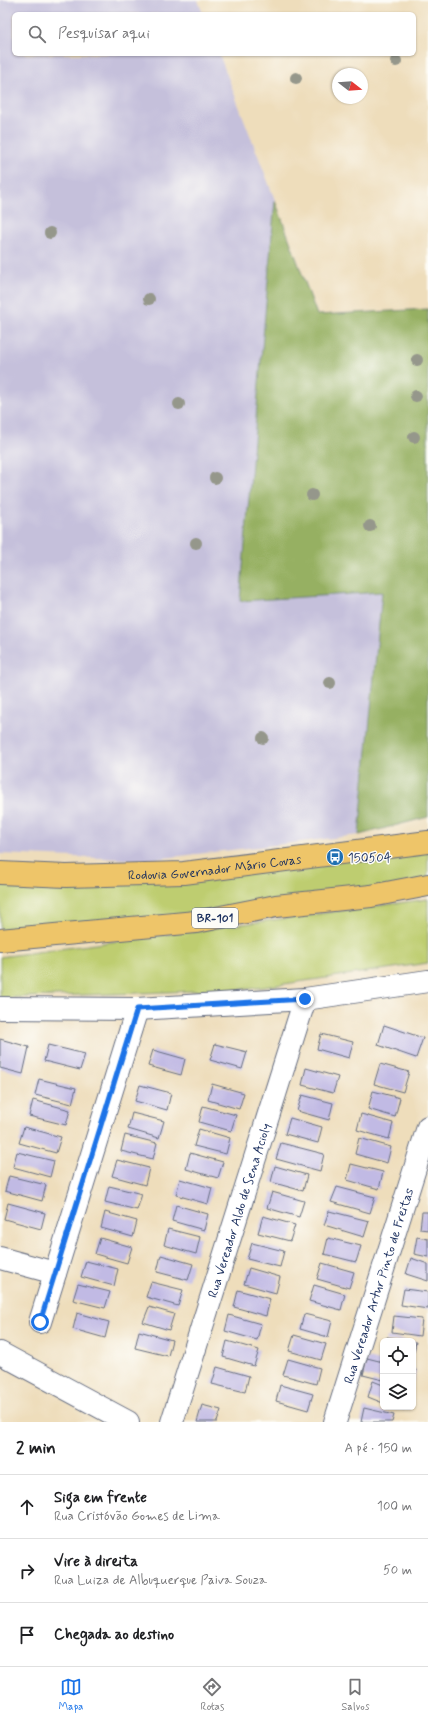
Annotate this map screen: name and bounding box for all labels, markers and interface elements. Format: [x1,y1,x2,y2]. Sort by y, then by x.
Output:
search box [12,12,416,56]
icon: search [26,23,48,45]
text: Pesquisar aqui [58,24,150,44]
north arrow [332,68,368,104]
bus stop icon: 150504 [325,847,345,867]
place label: 150504 [348,850,392,867]
street label: Rodovia Governador Mário Covas [128,851,303,884]
road number: BR-101 [192,908,238,928]
route end [296,990,314,1008]
street label: Rua Vereador Aldo de Sena Acioly [205,1121,275,1300]
street label: Rua Vereador Artur Pinto de Freitas [341,1186,418,1386]
route start [31,1313,49,1331]
map controls [380,1338,416,1410]
button: locate [380,1338,416,1374]
button: layers [380,1374,416,1410]
text: 2 min [16,1437,56,1459]
text: A pé · 150 m [345,1440,412,1457]
text: Siga em frente [54,1488,147,1508]
icon: ahead [16,1496,38,1518]
text: 100 m [377,1498,412,1515]
text: Rua Cristóvão Gomes de Lima [54,1508,220,1525]
text: Vire à direita [54,1552,138,1572]
icon: right [16,1560,38,1582]
text: 50 m [383,1562,412,1579]
text: Rua Luiza de Albuquerque Paiva Souza [54,1572,267,1589]
icon: arrive [16,1624,38,1646]
text: Chegada ao destino [54,1625,174,1645]
tab: Mapa [58,1676,84,1714]
tab: Rotas [200,1676,224,1714]
tab: Salvos [341,1676,370,1714]

